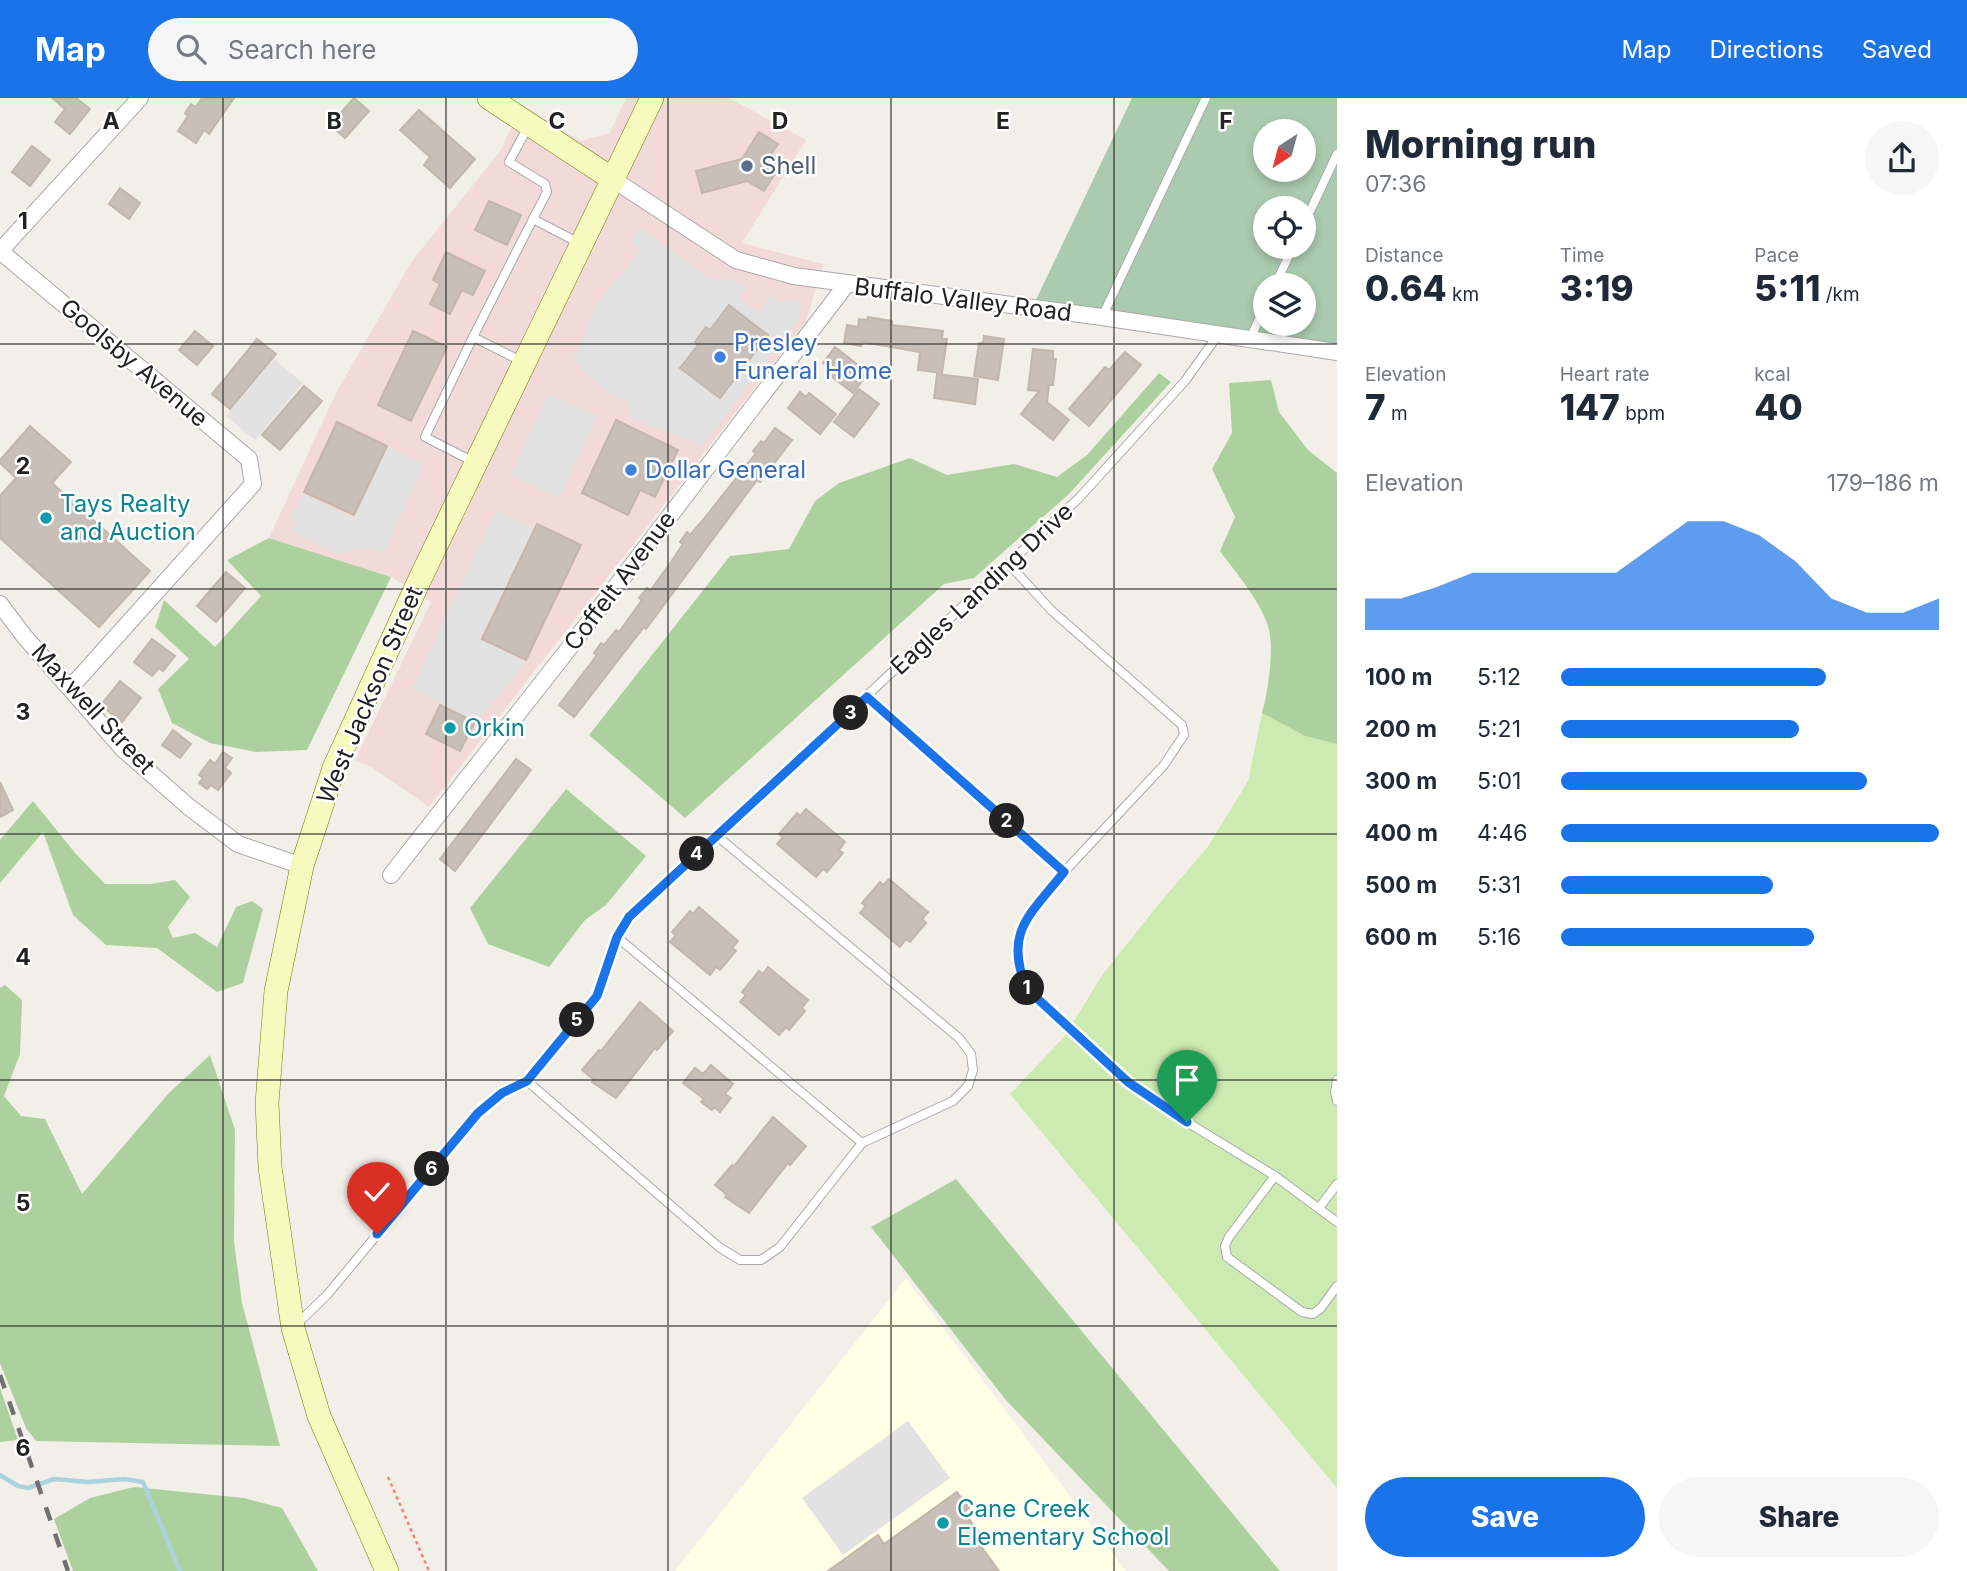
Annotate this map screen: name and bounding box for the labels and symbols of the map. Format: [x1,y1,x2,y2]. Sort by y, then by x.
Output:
text: A [102,107,120,135]
text: B [326,107,342,135]
text: C [548,107,566,135]
text: D [772,107,788,135]
text: E [996,107,1010,135]
text: F [1219,107,1233,135]
north arrow [1253,119,1316,182]
place label: Shell [761,151,816,180]
marker: Shell [739,158,755,174]
text: 1 [18,207,28,235]
street label: Buffalo Valley Road [853,272,1073,327]
street label: Goolsby Avenue [55,292,214,433]
place label: Presley Funeral Home [734,328,892,385]
marker: Presley Funeral Home [712,349,728,365]
text: 2 [16,452,30,480]
place label: Dollar General [645,455,806,484]
marker: Dollar General [623,462,639,478]
place label: Tays Realty and Auction [60,489,196,546]
street label: Eagles Landing Drive [884,497,1079,681]
street label: Coffelt Avenue [558,505,681,656]
marker: Tays Realty and Auction [38,510,54,526]
street label: West Jackson Street [311,582,429,808]
street label: Maxwell Street [26,637,161,780]
pin: 3 [834,696,868,730]
text: 3 [16,698,30,726]
place label: Orkin [464,713,525,742]
marker: Orkin [442,720,458,736]
pin: 2 [990,804,1024,838]
pin: 4 [680,836,714,872]
text: 4 [15,943,31,971]
pin: 1 [1010,970,1044,1006]
pin: 5 [560,1002,594,1038]
pin [1157,1050,1217,1122]
pin: 6 [414,1152,450,1186]
pin [347,1162,407,1234]
text: 5 [16,1189,30,1217]
text: 6 [16,1434,30,1462]
place label: Cane Creek Elementary School [957,1494,1169,1551]
marker: Cane Creek Elementary School [935,1515,951,1531]

